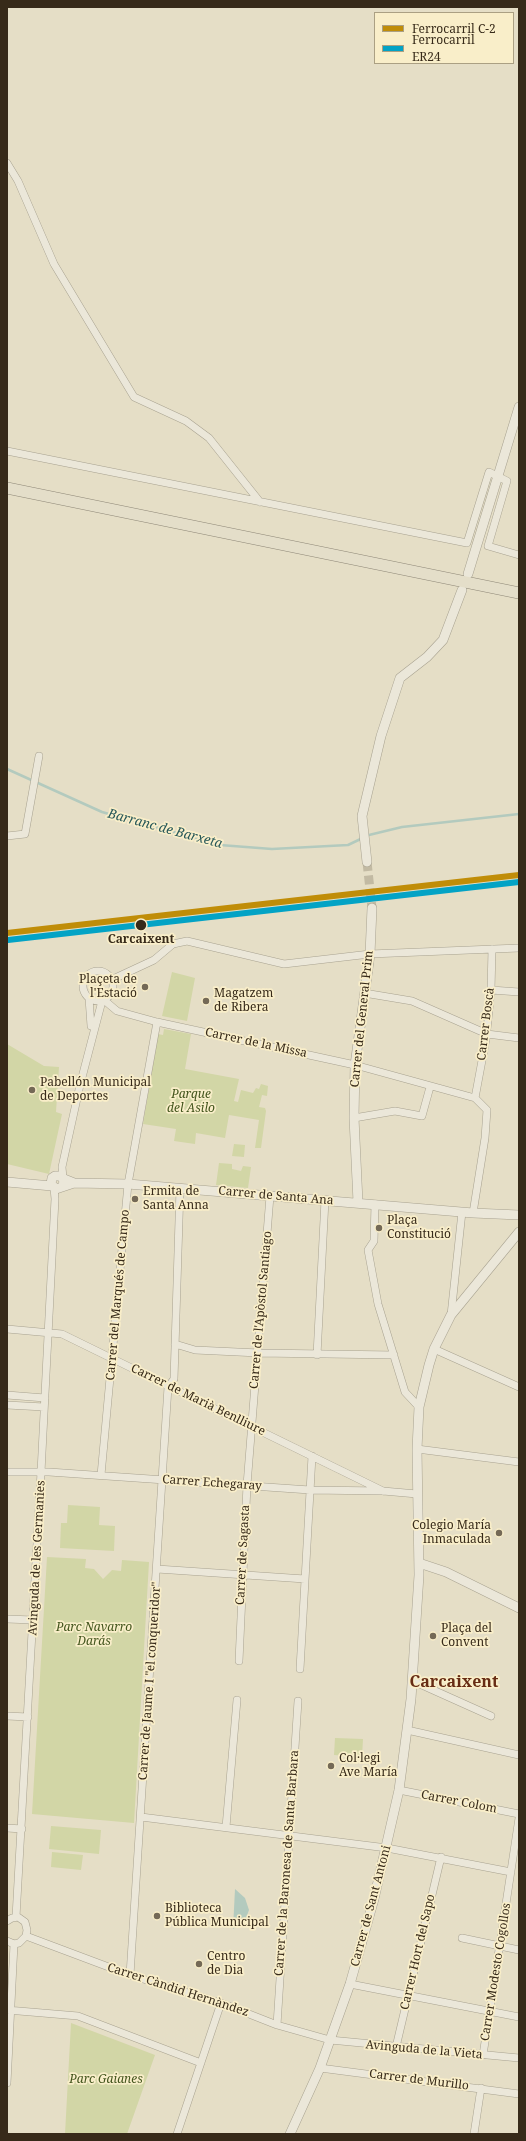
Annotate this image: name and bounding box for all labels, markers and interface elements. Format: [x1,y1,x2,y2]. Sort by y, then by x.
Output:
legend [374,12,514,64]
text: Ferrocarril C-2 [412,20,496,37]
text: Ferrocarril ER24 [412,31,475,65]
water label: Barranc de Barxeta [106,806,224,852]
marker: Carcaixent [134,918,148,932]
place label: Carcaixent [108,933,174,947]
street label: Carrer del General Prim [348,950,376,1088]
place label: Plaçeta de l'Estació [79,973,137,1001]
marker: Plaçeta de l'Estació [140,982,150,992]
place label: Magatzem de Ribera [214,987,273,1015]
street label: Carrer Boscà [474,987,498,1061]
marker: Magatzem de Ribera [201,996,211,1006]
street label: Carrer de la Missa [204,1025,308,1061]
place label: Pabellón Municipal de Deportes [40,1076,151,1104]
marker: Pabellón Municipal de Deportes [27,1085,37,1095]
park label: Parque del Asilo [167,1088,215,1116]
street label: Carrer de Santa Ana [218,1184,334,1208]
place label: Ermita de Santa Anna [143,1185,209,1213]
marker: Ermita de Santa Anna [130,1194,140,1204]
street label: Carrer del Marqués de Campo [103,1209,133,1381]
place label: Plaça Constitució [387,1214,451,1242]
marker: Plaça Constitució [374,1223,384,1233]
street label: Carrer de l'Apòstol Santiago [247,1231,275,1389]
street label: Carrer de Marià Benlliure [128,1361,268,1439]
street label: Carrer Echegaray [162,1472,262,1494]
street label: Avinguda de les Germanies [26,1480,48,1636]
street label: Carrer de Sagasta [233,1504,253,1606]
place label: Colegio María Inmaculada [412,1519,491,1547]
marker: Colegio María Inmaculada [494,1528,504,1538]
street label: Carrer de Jaume I "el conqueridor" [136,1581,164,1781]
park label: Parc Navarro Darás [56,1621,132,1649]
place label: Plaça del Convent [441,1622,492,1650]
marker: Plaça del Convent [428,1631,438,1641]
district label: Carcaixent [410,1672,498,1692]
street label: Carrer de la Baronesa de Santa Barbara [272,1750,302,1976]
place label: Col·legi Ave María [339,1752,397,1780]
marker: Col·legi Ave María [326,1761,336,1771]
street label: Carrer Colom [420,1788,498,1816]
street label: Carrer de Sant Antoni [348,1844,394,1968]
street label: Carrer Hort del Sapo [398,1893,438,2011]
place label: Biblioteca Pública Municipal [165,1902,269,1930]
street label: Carrer Modesto Cogollos [478,1902,514,2042]
marker: Biblioteca Pública Municipal [152,1911,162,1921]
place label: Centro de Dia [207,1950,245,1978]
marker: Centro de Dia [194,1959,204,1969]
street label: Carrer Càndid Hernàndez [105,1960,251,2020]
street label: Avinguda de la Vieta [365,2038,483,2062]
street label: Carrer de Murillo [368,2067,470,2093]
park label: Parc Gaianes [69,2073,143,2087]

